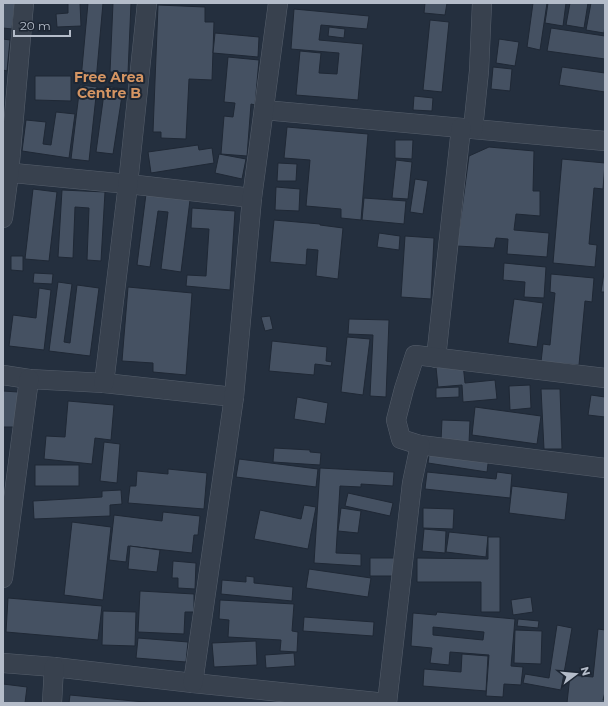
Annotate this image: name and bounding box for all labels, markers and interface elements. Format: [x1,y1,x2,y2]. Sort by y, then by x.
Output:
scale bar [14,12,70,38]
text: 20 m [20,18,51,33]
district label: Free Area Centre B [74,68,144,102]
north arrow [556,654,596,694]
text: N [578,665,594,677]

